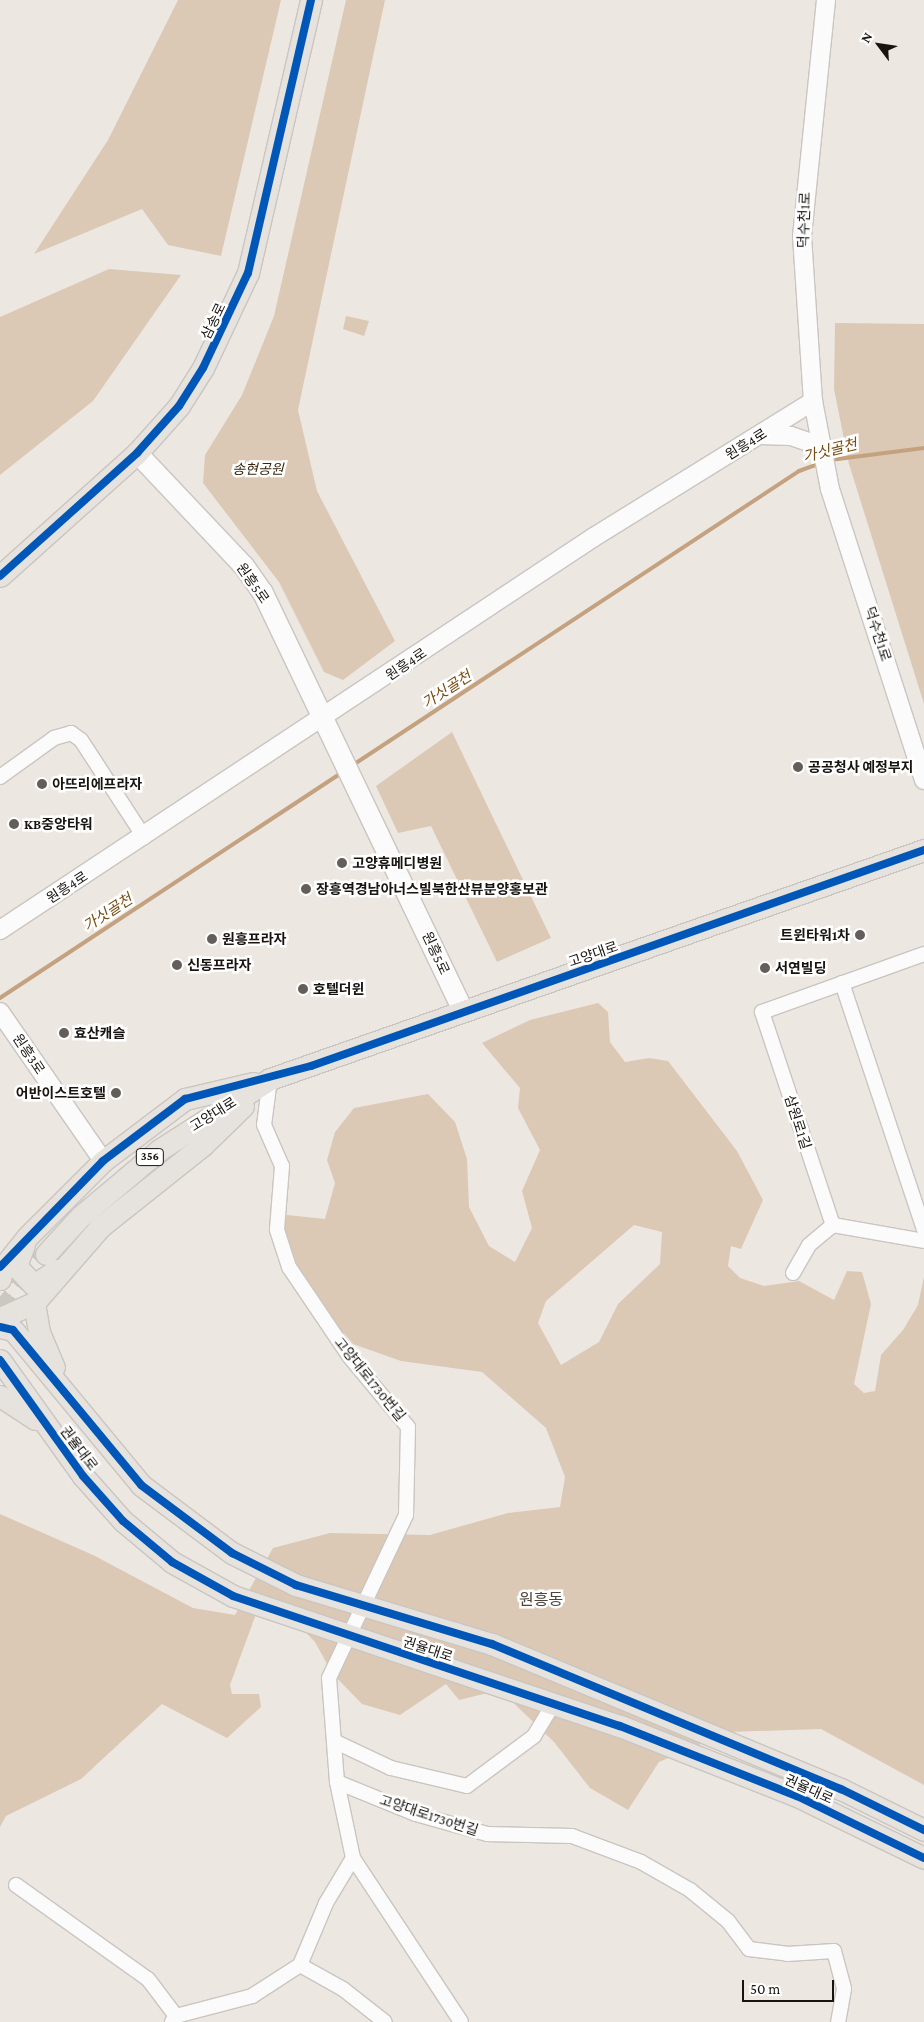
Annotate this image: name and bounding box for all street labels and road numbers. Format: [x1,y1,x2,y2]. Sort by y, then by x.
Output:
street label: 덕수천1로 [795,192,813,248]
street label: 삼송로 [197,300,229,342]
street label: 원흥4로 [722,425,770,463]
street label: 원흥5로 [233,560,273,606]
street label: 덕수천1로 [861,605,895,663]
street label: 원흥4로 [382,644,430,684]
street label: 원흥4로 [43,867,91,907]
street label: 원흥5로 [419,929,453,977]
street label: 고양대로 [566,938,620,970]
street label: 원흥3로 [9,1031,49,1077]
street label: 고양대로 [187,1093,239,1135]
street label: 삼원로1길 [781,1093,815,1151]
road number: 356 [135,1148,165,1166]
street label: 고양대로1730번길 [331,1334,409,1424]
street label: 권율대로 [57,1422,101,1474]
street label: 권율대로 [401,1633,455,1665]
street label: 권율대로 [782,1771,836,1807]
street label: 고양대로1730번길 [378,1791,480,1839]

